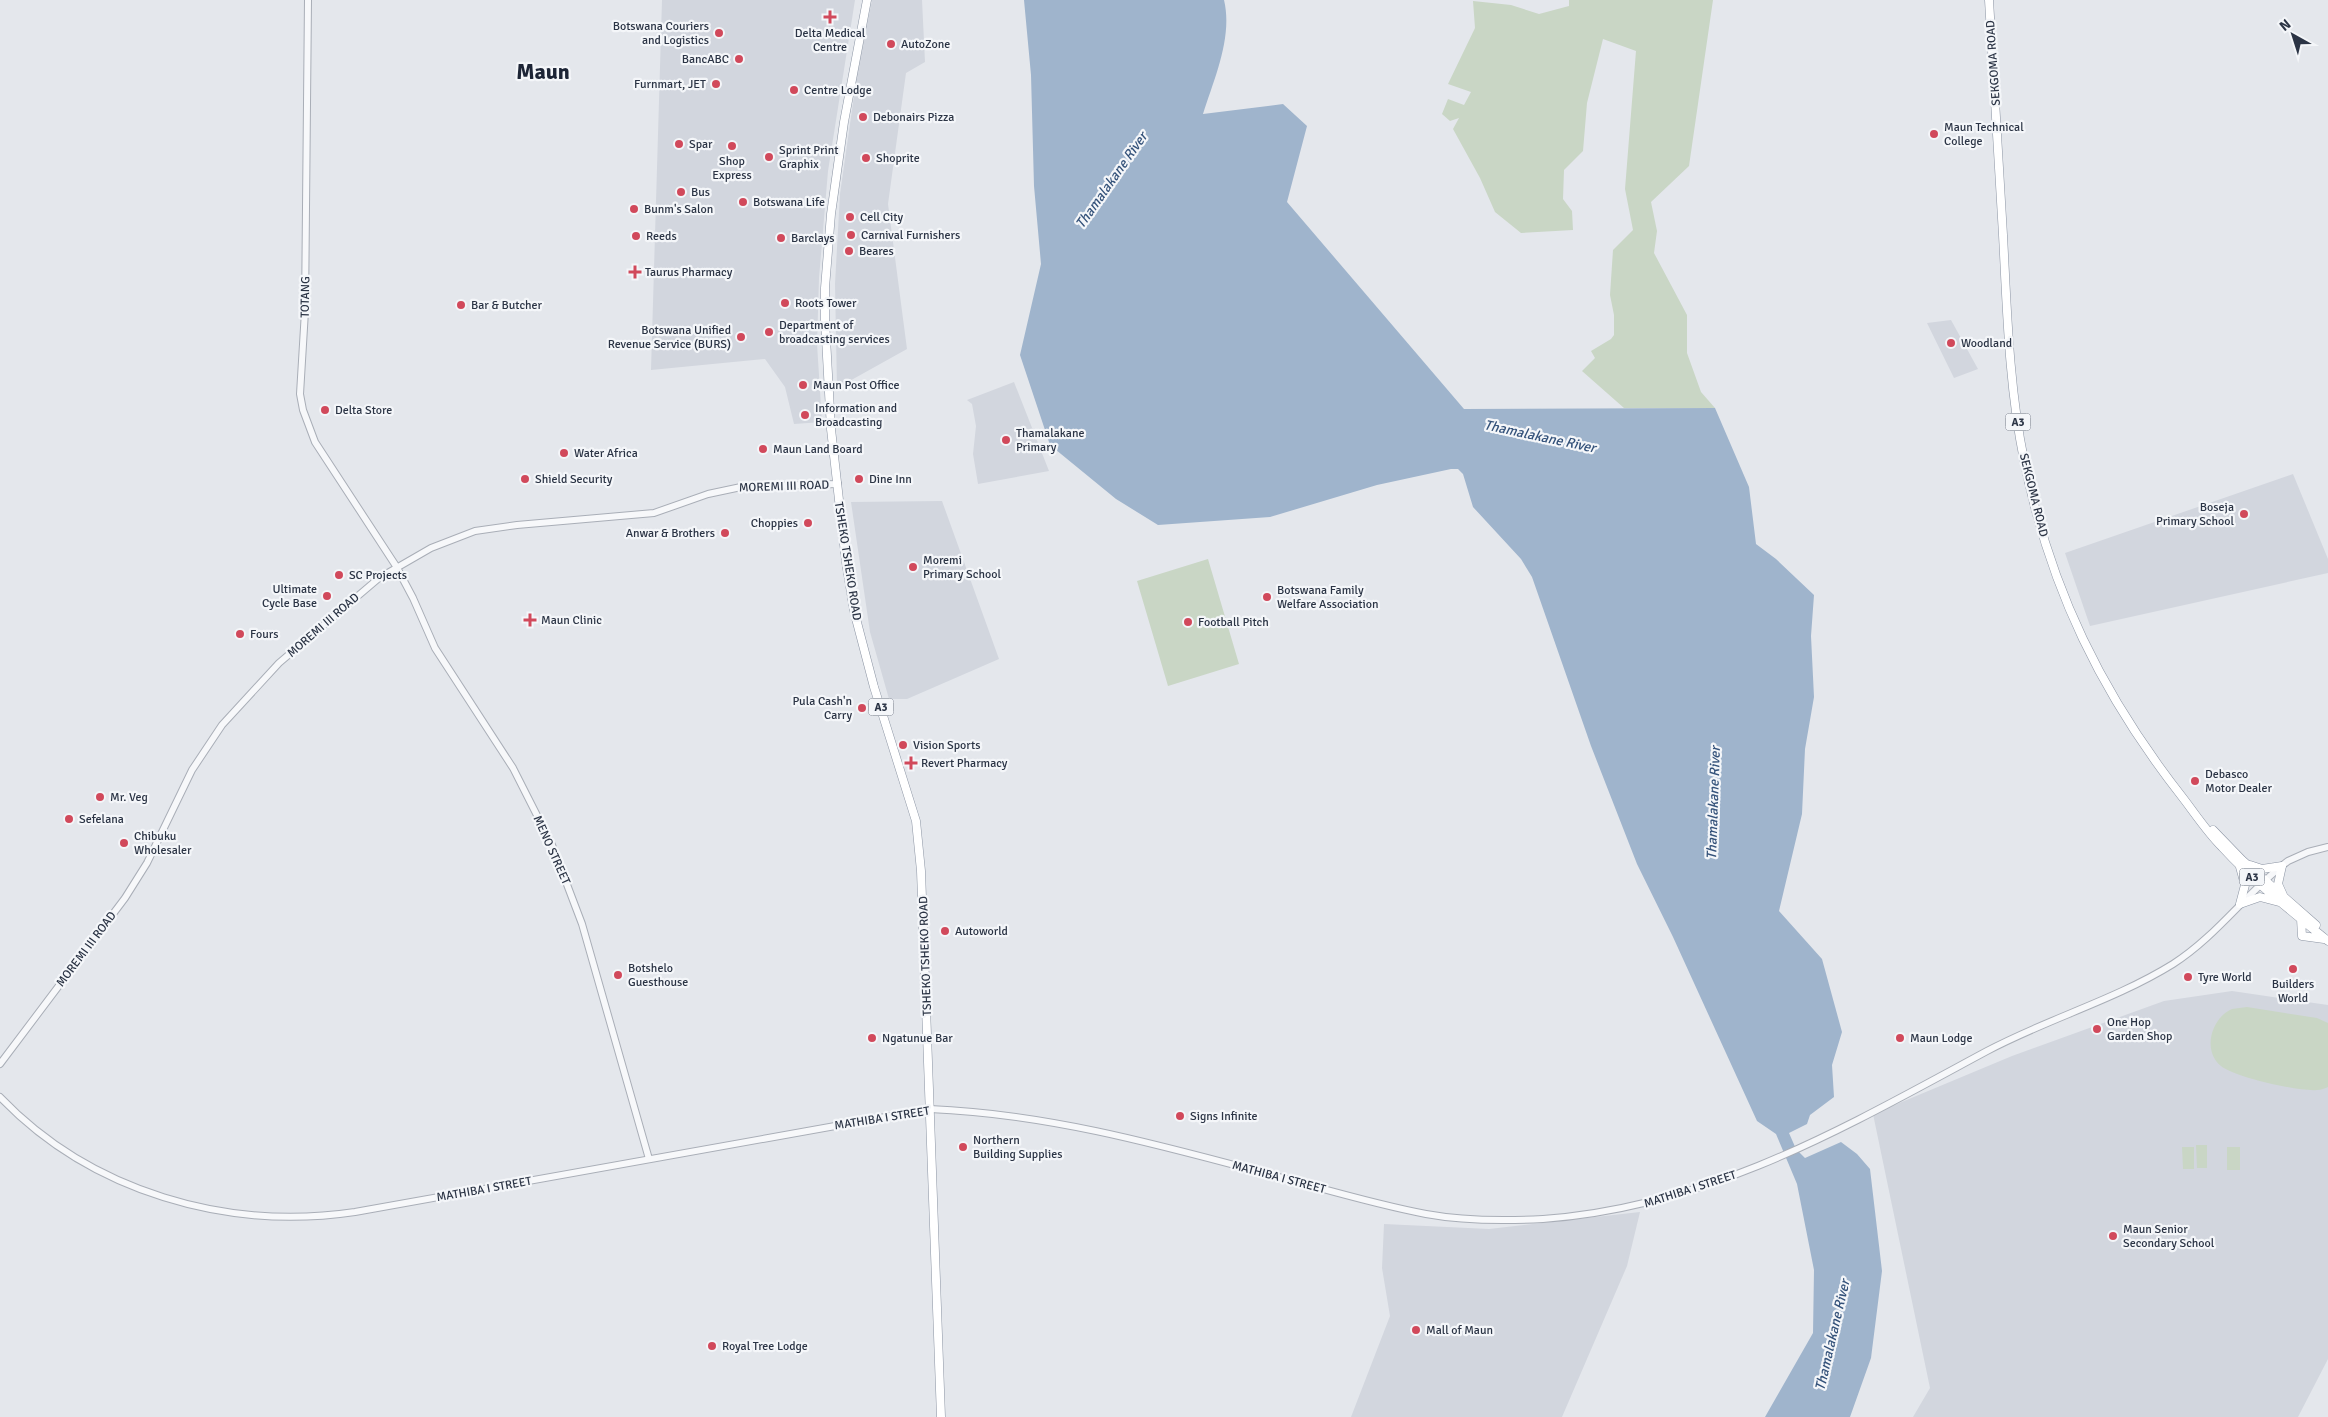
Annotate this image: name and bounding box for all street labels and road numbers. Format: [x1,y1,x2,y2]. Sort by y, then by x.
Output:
street label: SEKGOMA ROAD [1983,19,2004,106]
street label: TOTANG [298,276,313,318]
road number: A3 [2006,414,2030,431]
street label: SEKGOMA ROAD [2016,452,2051,539]
street label: MOREMI III ROAD [739,477,830,496]
street label: TSHEKO TSHEKO ROAD [831,501,864,622]
street label: MOREMI III ROAD [284,590,363,661]
road number: A3 [868,699,894,716]
street label: MENO STREET [530,813,574,887]
road number: A3 [2240,869,2264,886]
street label: TSHEKO TSHEKO ROAD [916,896,935,1016]
street label: MOREMI III ROAD [53,908,120,990]
street label: MATHIBA I STREET [833,1104,931,1133]
street label: MATHIBA I STREET [1230,1158,1327,1197]
street label: MATHIBA I STREET [1642,1167,1738,1211]
street label: MATHIBA I STREET [435,1174,533,1205]

